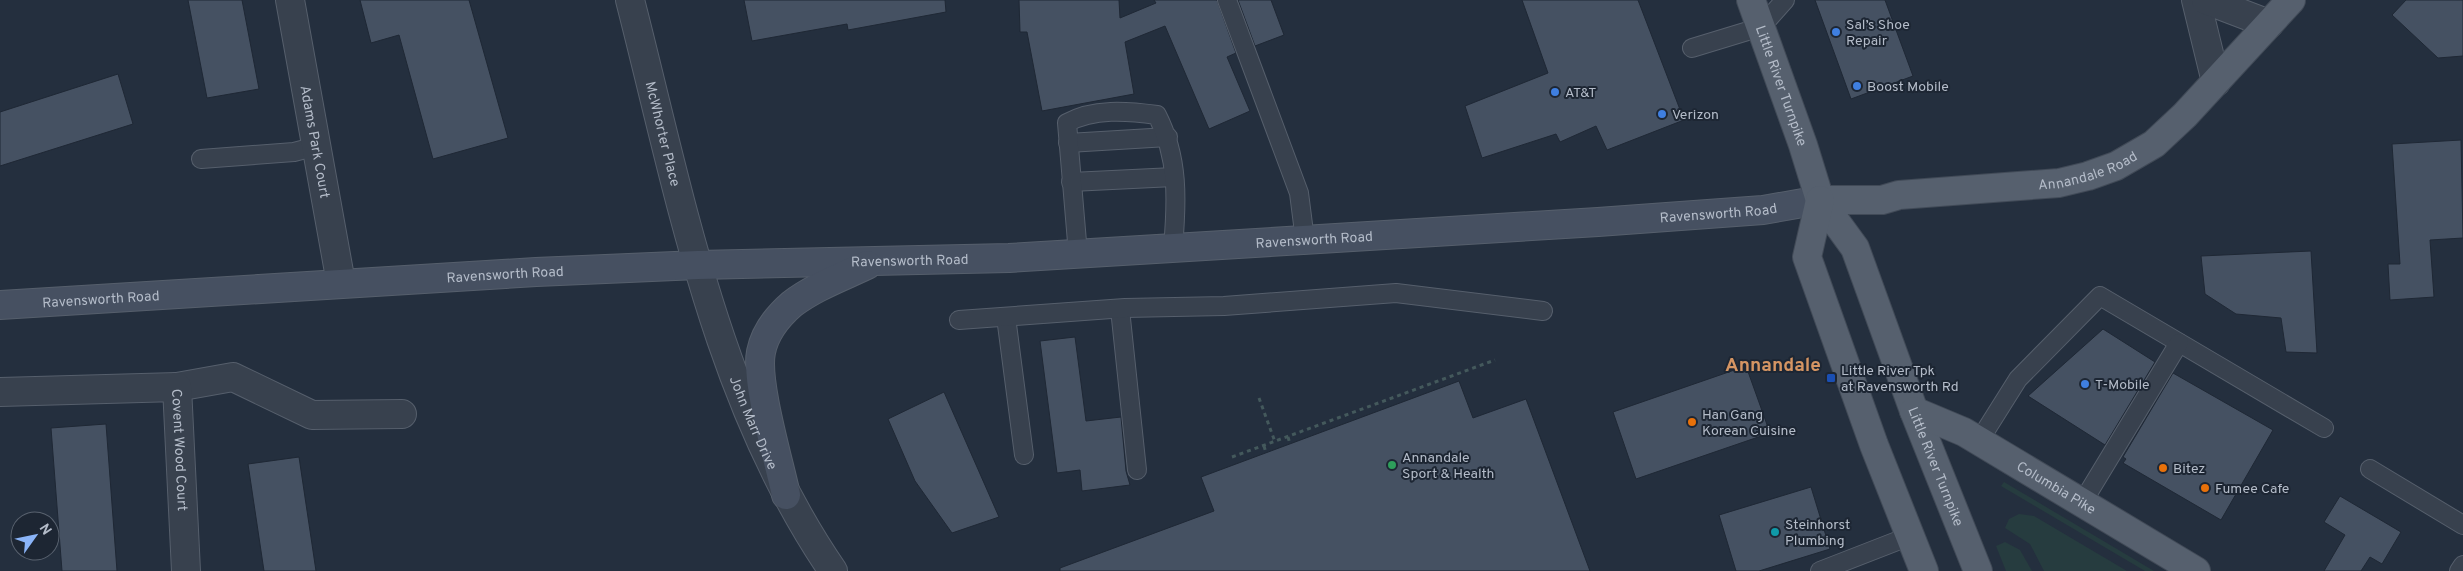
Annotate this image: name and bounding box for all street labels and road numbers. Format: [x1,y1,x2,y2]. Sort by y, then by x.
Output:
street label: Little River Turnpike [1751,24,1810,149]
street label: McWhorter Place [641,80,683,189]
street label: Adams Park Court [296,84,333,200]
street label: Annandale Road [2038,148,2141,195]
street label: Ravensworth Road [1659,201,1779,227]
street label: Ravensworth Road [1255,229,1373,253]
street label: Ravensworth Road [851,252,969,272]
street label: Ravensworth Road [446,264,564,287]
street label: Ravensworth Road [42,288,160,312]
street label: John Marr Drive [725,374,780,473]
street label: Covent Wood Court [167,388,190,511]
street label: Little River Turnpike [1903,405,1966,529]
street label: Columbia Pike [2013,458,2098,519]

